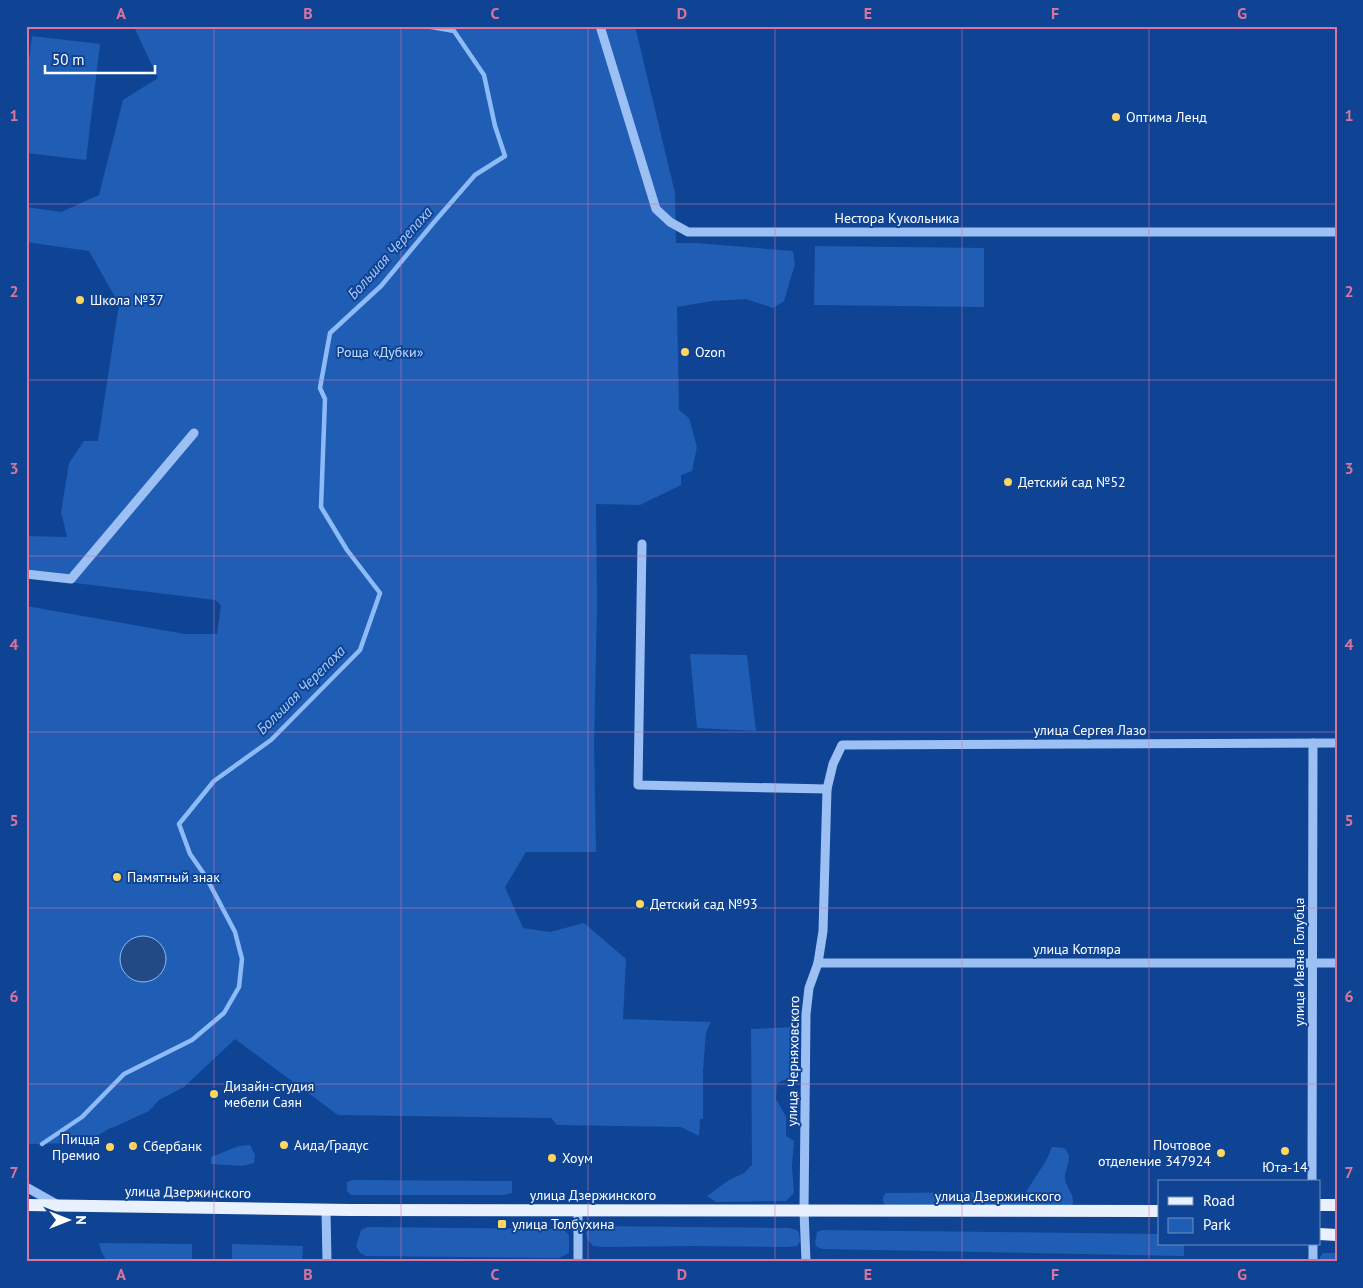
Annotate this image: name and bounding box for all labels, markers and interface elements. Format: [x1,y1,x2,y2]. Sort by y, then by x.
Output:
text: A [116,3,126,23]
text: B [303,3,313,23]
text: C [491,3,500,23]
text: D [677,3,687,23]
text: E [864,3,872,23]
text: F [1051,3,1059,23]
text: G [1237,3,1247,23]
scale bar [45,42,155,74]
text: 50 m [52,50,85,69]
text: 1 [9,105,19,125]
text: 1 [1344,105,1354,125]
place label: Оптима Ленд [1126,108,1207,126]
marker: Оптима Ленд [1110,111,1122,123]
water label: Большая Черепаха [343,202,437,303]
street label: Нестора Кукольника [835,209,960,227]
text: 2 [9,281,19,301]
text: 2 [1344,281,1354,301]
place label: Школа №37 [90,291,164,309]
marker: Школа №37 [74,294,86,306]
park label: Роща «Дубки» [337,343,424,361]
place label: Ozon [695,343,725,361]
marker: Ozon [679,346,691,358]
text: 3 [9,458,19,478]
text: 3 [1344,458,1354,478]
place label: Детский сад №52 [1018,473,1126,491]
marker: Детский сад №52 [1002,476,1014,488]
text: 4 [9,634,19,654]
text: 4 [1344,634,1354,654]
water label: Большая Черепаха [252,641,350,738]
street label: улица Сергея Лазо [1033,721,1147,739]
text: 5 [9,810,19,830]
text: 5 [1344,810,1354,830]
place label: Памятный знак [127,868,220,886]
marker: Памятный знак [111,871,123,883]
place label: Детский сад №93 [650,895,758,913]
marker: Детский сад №93 [634,898,646,910]
street label: улица Ивана Голубца [1290,898,1308,1026]
street label: улица Котляра [1033,940,1121,958]
text: 6 [9,986,19,1006]
text: 6 [1344,986,1354,1006]
street label: улица Черняховского [783,995,803,1127]
place label: Дизайн-студия мебели Саян [224,1077,314,1111]
marker: Дизайн-студия мебели Саян [208,1088,220,1100]
place label: Пицца Премио [52,1130,100,1164]
place label: Аида/Градус [294,1136,369,1154]
place label: Почтовое отделение 347924 [1098,1136,1211,1170]
place label: Сбербанк [143,1137,202,1155]
marker: Аида/Градус [278,1139,290,1151]
marker: Сбербанк [127,1140,139,1152]
marker: Пицца Премио [104,1141,116,1153]
marker: Юта-14 [1279,1145,1291,1157]
marker: Почтовое отделение 347924 [1215,1147,1227,1159]
place label: Хоум [562,1149,593,1167]
marker: Хоум [546,1152,558,1164]
place label: Юта-14 [1262,1158,1308,1176]
text: 7 [9,1162,19,1182]
text: 7 [1344,1162,1354,1182]
legend [1158,1180,1320,1246]
street label: улица Дзержинского [125,1182,251,1202]
street label: улица Дзержинского [530,1186,656,1204]
street label: улица Дзержинского [935,1187,1061,1205]
text: Road [1203,1191,1235,1210]
north arrow [42,1196,92,1246]
text: N [72,1215,90,1225]
place label: улица Толбухина [512,1215,615,1233]
text: Park [1203,1215,1231,1234]
marker: улица Толбухина [496,1218,508,1230]
text: A [116,1264,126,1284]
text: B [303,1264,313,1284]
text: C [491,1264,500,1284]
text: D [677,1264,687,1284]
text: E [864,1264,872,1284]
text: F [1051,1264,1059,1284]
text: G [1237,1264,1247,1284]

